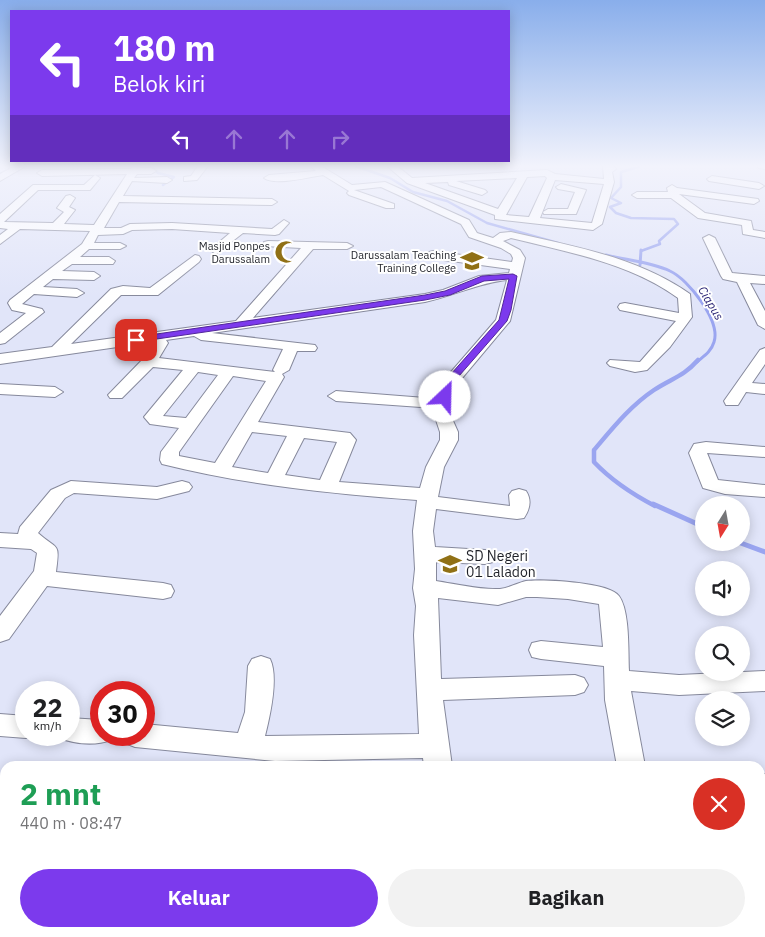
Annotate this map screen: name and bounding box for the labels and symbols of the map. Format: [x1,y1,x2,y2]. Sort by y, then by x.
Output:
place label: Masjid Ponpes Darussalam [199,239,270,266]
mosque icon: Masjid Ponpes Darussalam [273,239,299,265]
place label: Darussalam Teaching Training College [351,248,456,275]
school or university icon: Darussalam Teaching Training College [459,248,485,274]
water label: Ciapus [695,283,727,323]
pin [115,319,157,361]
position arrow [418,370,470,422]
north arrow [695,496,750,551]
place label: SD Negeri 01 Laladon [466,547,536,581]
school or university icon: SD Negeri 01 Laladon [437,551,463,577]
speed limit sign: 30 [90,681,155,746]

